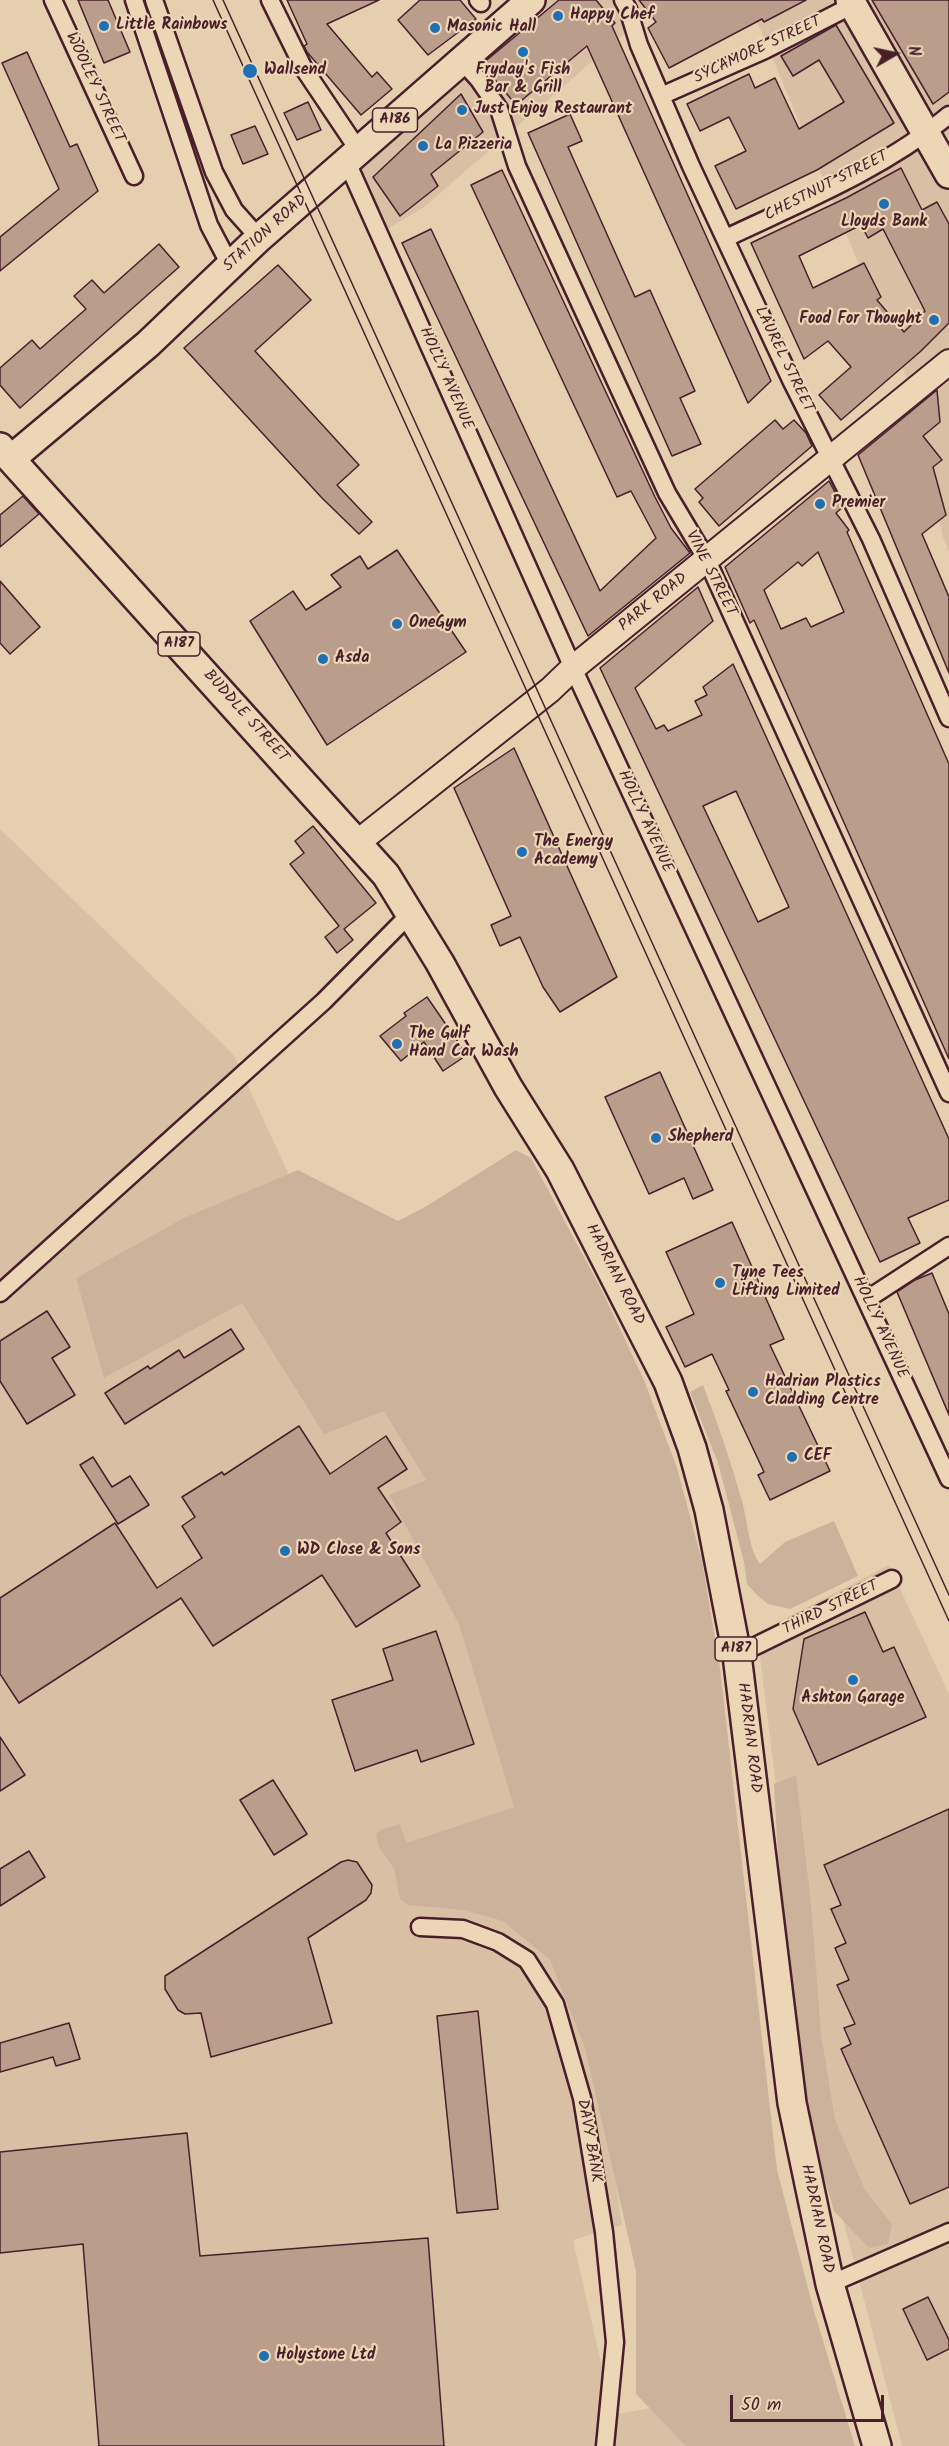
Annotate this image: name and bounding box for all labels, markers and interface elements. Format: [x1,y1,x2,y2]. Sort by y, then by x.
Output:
place label: Happy Chef [570,6,654,26]
marker: Happy Chef [551,9,565,23]
street label: SYCAMORE STREET [691,13,825,89]
place label: Little Rainbows [116,16,228,36]
place label: Masonic Hall [447,18,536,38]
marker: Little Rainbows [97,19,111,33]
marker: Masonic Hall [428,21,442,35]
north arrow [865,24,925,84]
street label: WOOLEY STREET [60,30,128,146]
text: N [900,44,926,58]
marker: Fryday's Fish Bar & Grill [516,45,530,59]
place label: Wallsend [264,61,326,81]
place label: Fryday's Fish Bar & Grill [476,61,570,99]
marker: Wallsend [241,62,259,80]
place label: Just Enjoy Restaurant [474,100,632,120]
marker: Just Enjoy Restaurant [455,103,469,117]
road number: A186 [372,108,418,132]
place label: La Pizzeria [435,136,512,156]
marker: La Pizzeria [416,139,430,153]
street label: CHESTNUT STREET [762,148,892,226]
street label: STATION ROAD [220,191,312,277]
marker: Lloyds Bank [877,197,891,211]
place label: Lloyds Bank [841,213,927,233]
street label: LAUREL STREET [749,304,817,416]
place label: Food For Thought [799,310,922,330]
marker: Food For Thought [927,313,941,327]
street label: HOLLY AVENUE [414,324,476,434]
place label: Premier [832,494,885,514]
marker: Premier [813,497,827,511]
street label: VINE STREET [680,528,740,620]
street label: PARK ROAD [616,569,692,637]
place label: OneGym [409,614,467,634]
marker: OneGym [390,617,404,631]
road number: A187 [158,632,200,656]
place label: Asda [335,649,369,669]
marker: Asda [316,652,330,666]
street label: BUDDLE STREET [198,667,292,767]
street label: HOLLY AVENUE [612,768,676,876]
place label: The Energy Academy [534,833,613,871]
marker: The Energy Academy [515,845,529,859]
place label: The Gulf Hand Car Wash [409,1025,518,1063]
marker: The Gulf Hand Car Wash [390,1037,404,1051]
place label: Shepherd [668,1128,733,1148]
marker: Shepherd [649,1131,663,1145]
street label: HADRIAN ROAD [580,1221,648,1329]
place label: Tyne Tees Lifting Limited [732,1264,840,1302]
street label: HOLLY AVENUE [847,1274,911,1382]
marker: Tyne Tees Lifting Limited [713,1276,727,1290]
place label: Hadrian Plastics Cladding Centre [765,1373,881,1411]
marker: Hadrian Plastics Cladding Centre [746,1385,760,1399]
place label: CEF [804,1447,831,1467]
marker: CEF [785,1450,799,1464]
place label: WD Close & Sons [297,1541,420,1561]
marker: WD Close & Sons [278,1544,292,1558]
street label: THIRD STREET [780,1578,882,1640]
road number: A187 [715,1637,757,1661]
marker: Ashton Garage [846,1673,860,1687]
street label: HADRIAN ROAD [732,1682,764,1794]
place label: Ashton Garage [801,1689,905,1709]
street label: DAVY BANK [571,2098,605,2184]
street label: HADRIAN ROAD [795,2163,837,2275]
place label: Holystone Ltd [276,2346,376,2366]
marker: Holystone Ltd [257,2349,271,2363]
scale bar [733,2383,888,2421]
text: 50 m [741,2391,781,2420]

